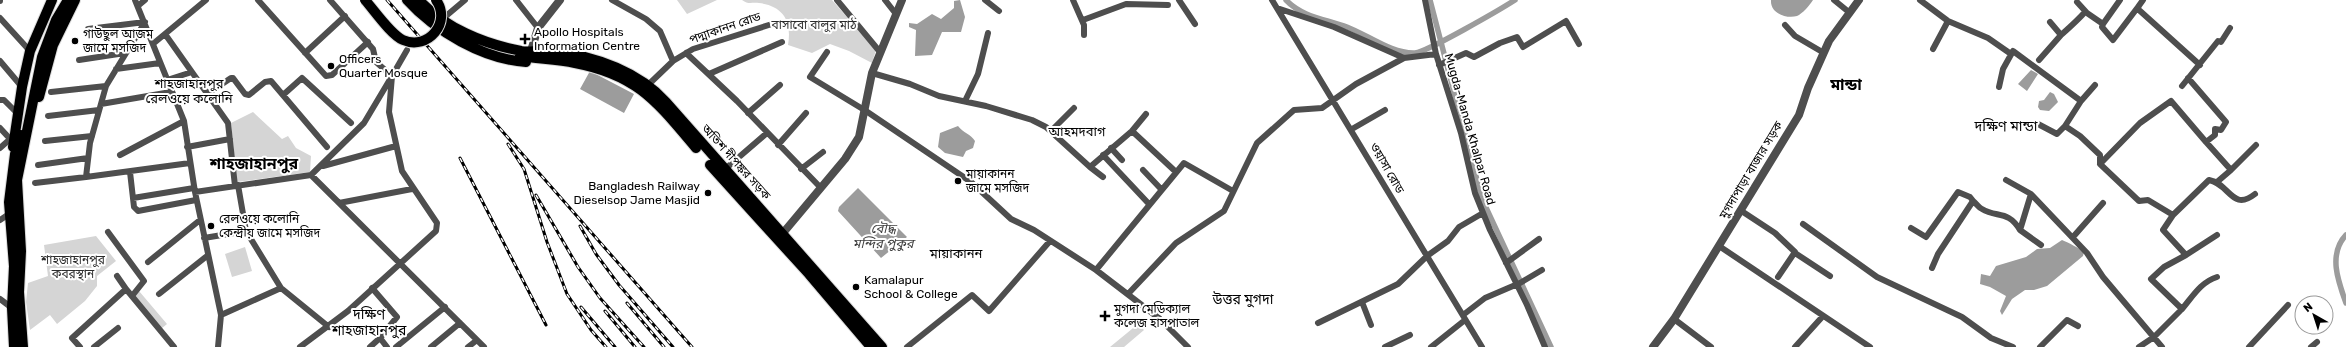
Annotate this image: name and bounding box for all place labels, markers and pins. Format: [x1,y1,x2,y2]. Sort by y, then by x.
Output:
place label: Apollo Hospitals Information Centre [534,25,640,53]
place label: গাউছুল আজম জামে মসজিদ [82,26,154,55]
marker: Apollo Hospitals Information Centre [519,33,531,45]
marker: গাউছুল আজম জামে মসজিদ [70,36,80,46]
place label: Officers Quarter Mosque [339,52,428,80]
marker: Officers Quarter Mosque [326,61,336,71]
place label: মায়াকানন জামে মসজিদ [965,167,1030,195]
marker: মায়াকানন জামে মসজিদ [953,176,963,186]
place label: Bangladesh Railway Dieselsop Jame Masjid [573,179,700,207]
marker: Bangladesh Railway Dieselsop Jame Masjid [703,188,713,198]
place label: রেলওয়ে কলোনি কেন্দ্রীয় জামে মসজিদ [219,211,321,240]
marker: রেলওয়ে কলোনি কেন্দ্রীয় জামে মসজিদ [206,221,216,231]
place label: Kamalapur School & College [864,273,958,301]
marker: Kamalapur School & College [851,282,861,292]
place label: মুগদা মেডিক্যাল কলেজ হাসপাতাল [1113,301,1200,330]
marker: মুগদা মেডিক্যাল কলেজ হাসপাতাল [1099,310,1111,322]

